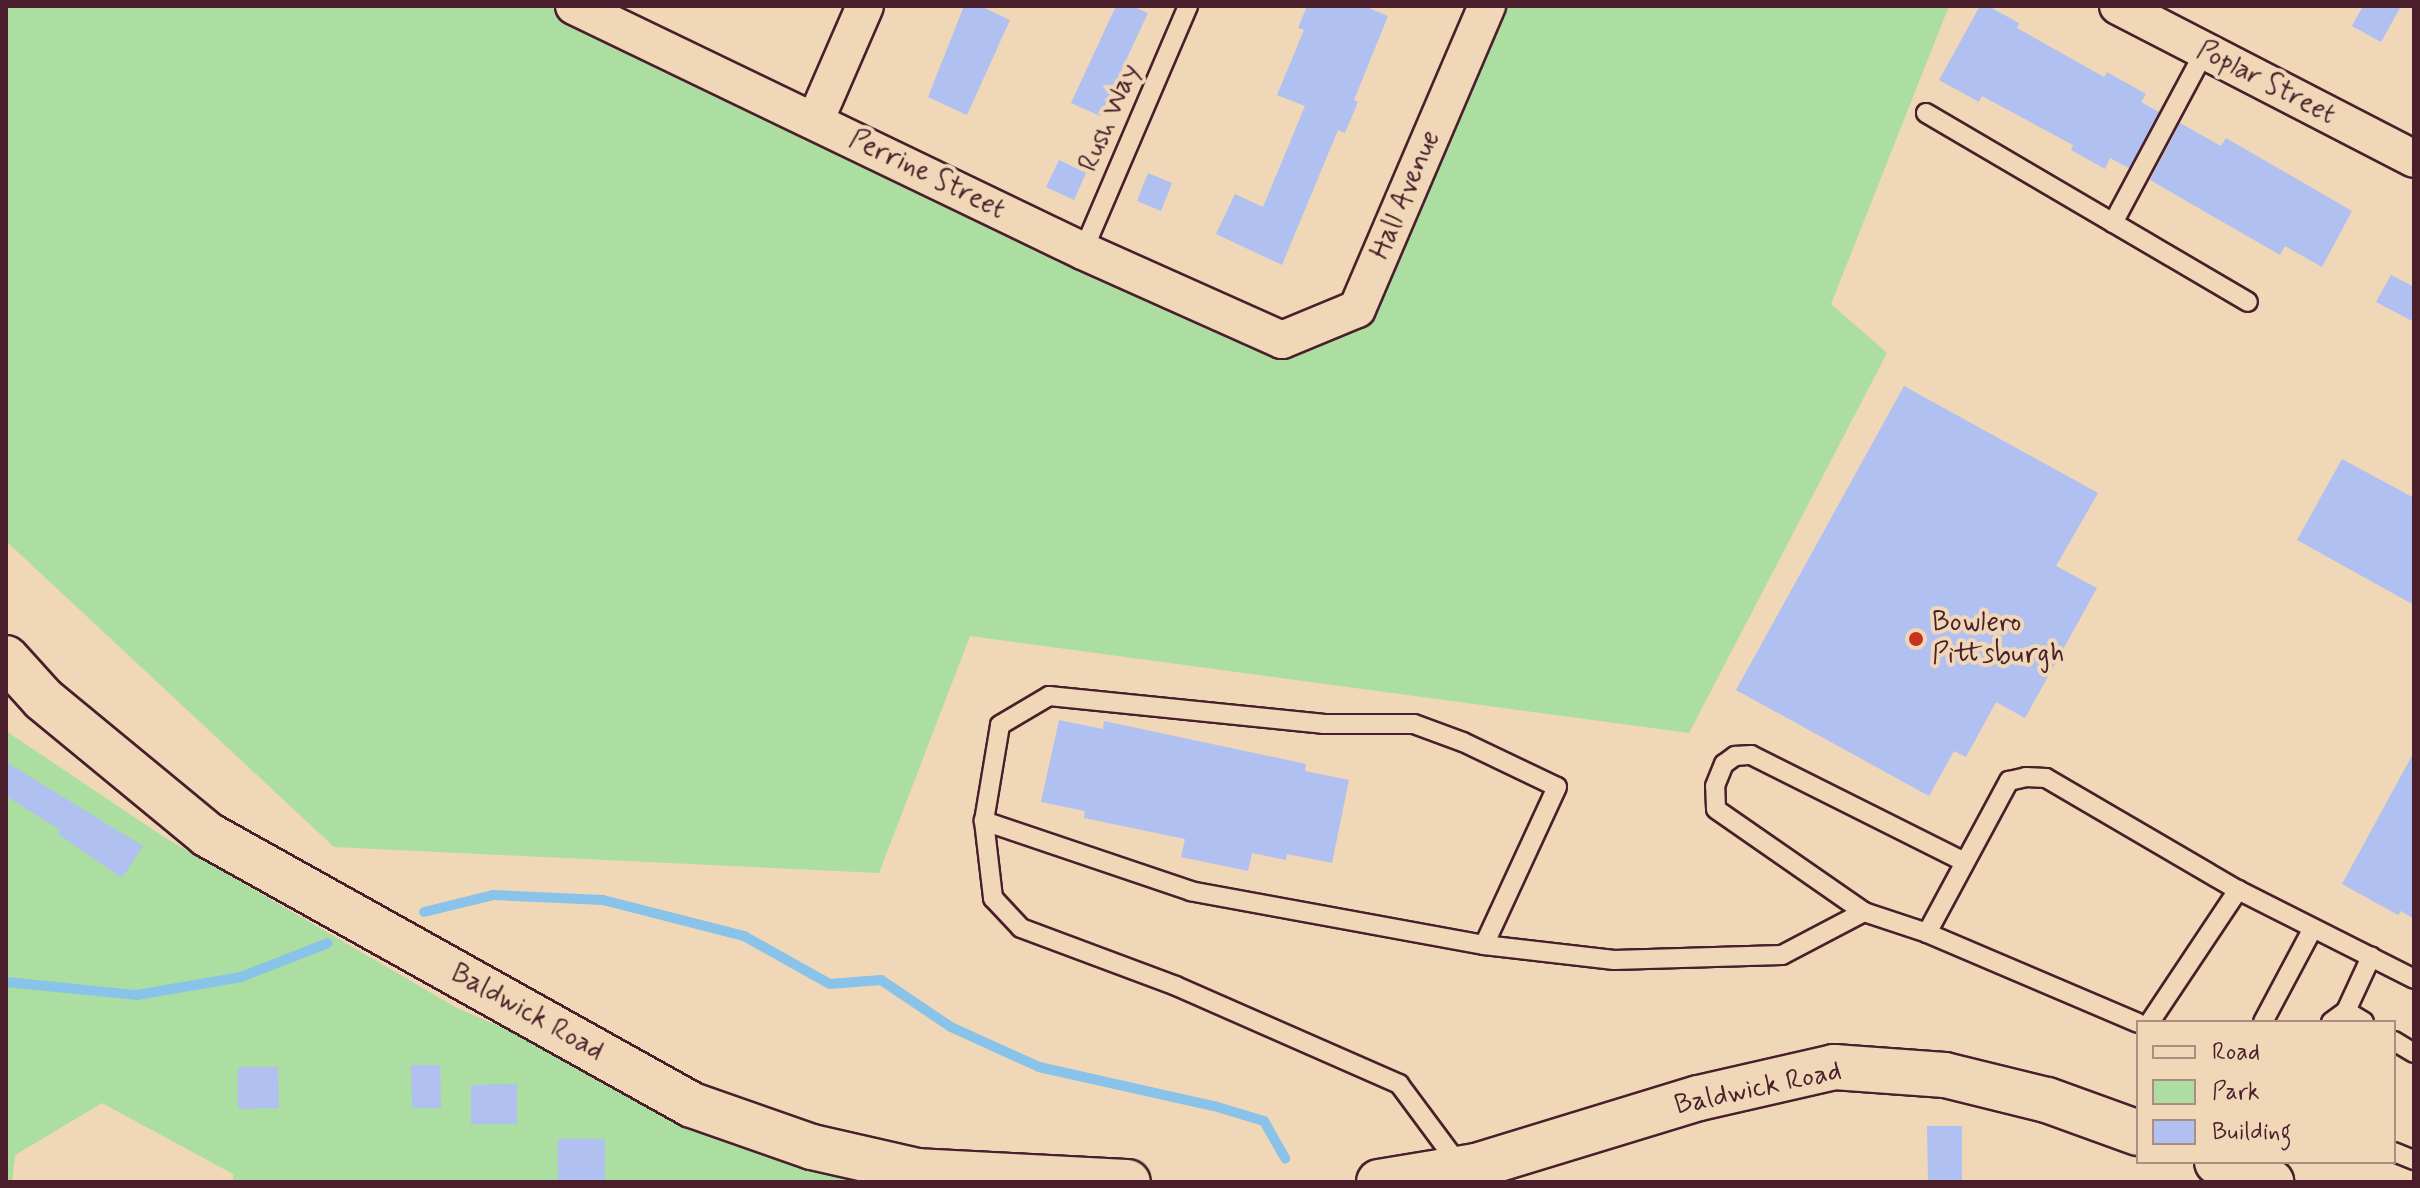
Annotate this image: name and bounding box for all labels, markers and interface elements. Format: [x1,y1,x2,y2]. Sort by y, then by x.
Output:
street label: Poplar Street [2189,33,2343,133]
street label: Rush Way [1072,59,1148,177]
street label: Perrine Street [841,122,1013,228]
street label: Hall Avenue [1363,124,1449,266]
place label: Bowlero Pittsburgh [1932,606,2064,672]
marker: Bowlero Pittsburgh [1907,630,1925,648]
street label: Baldwick Road [445,957,609,1069]
legend [2136,1020,2396,1164]
text: Road [2212,1037,2260,1068]
street label: Baldwick Road [1671,1055,1845,1123]
text: Park [2212,1077,2260,1108]
text: Building [2212,1117,2292,1148]

